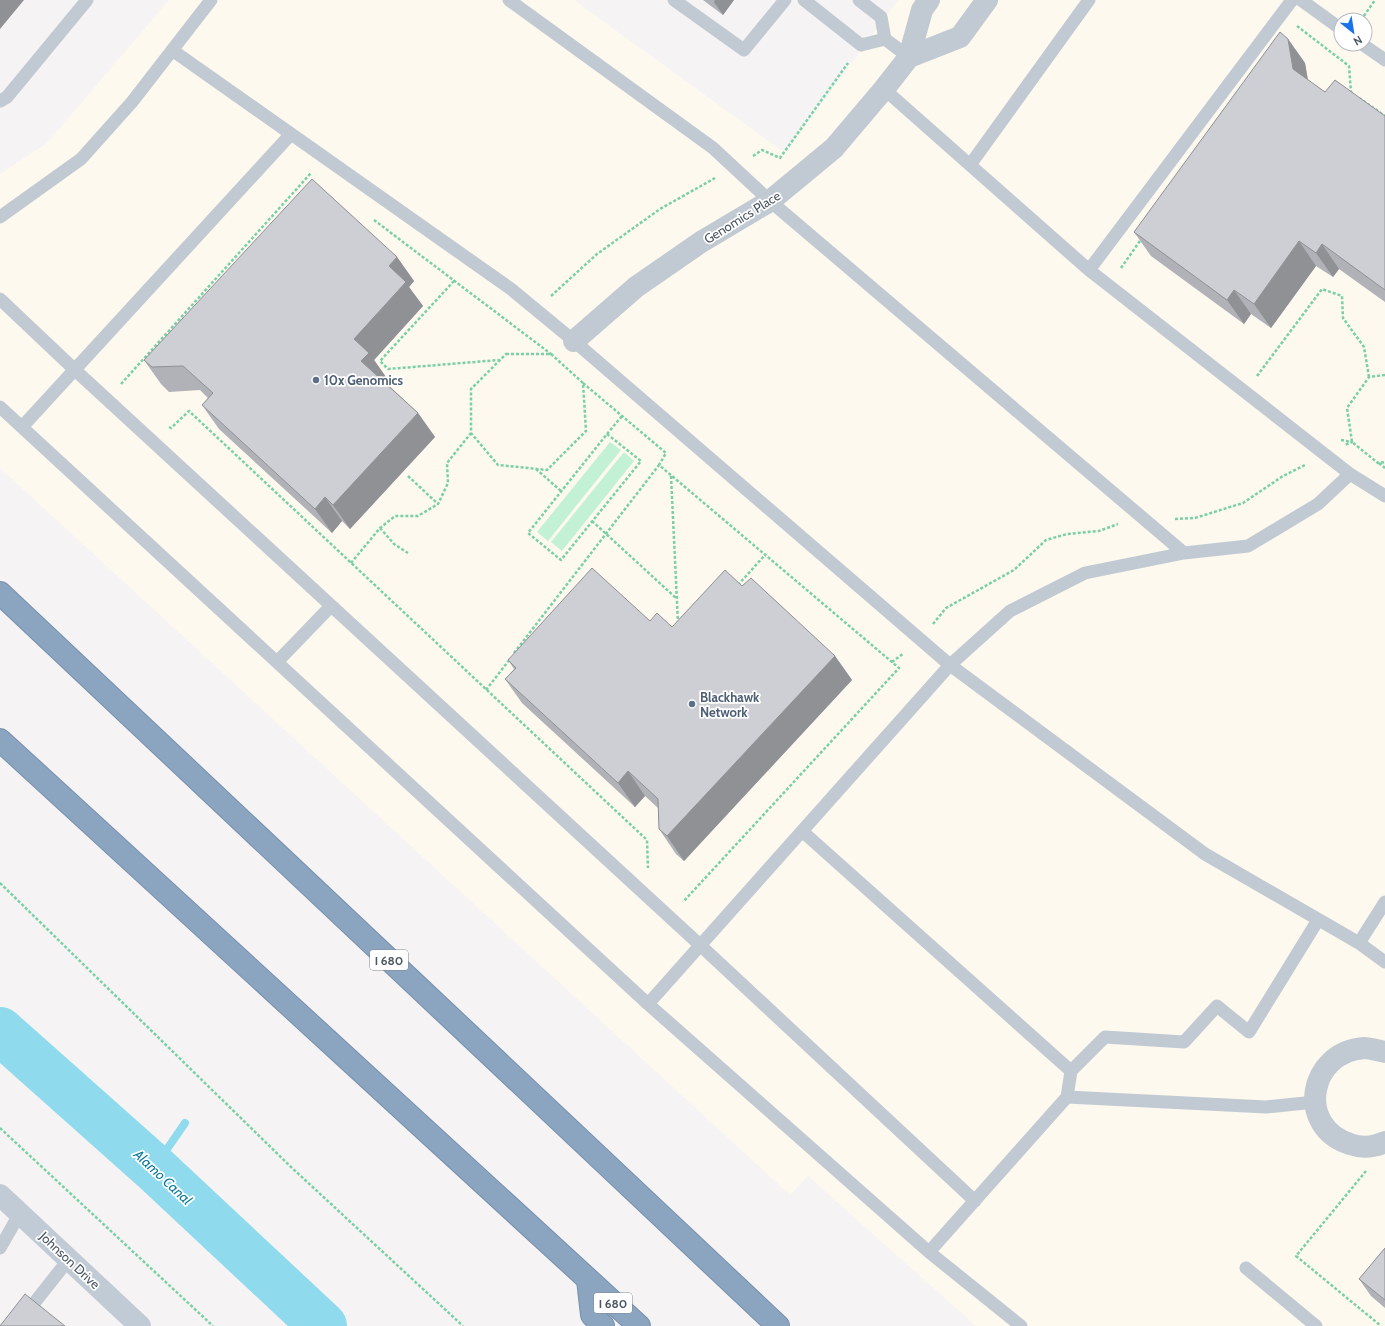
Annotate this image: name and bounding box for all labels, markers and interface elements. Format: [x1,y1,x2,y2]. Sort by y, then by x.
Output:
north arrow [1333,12,1373,52]
text: N [1351,33,1365,49]
street label: Genomics Place [701,187,784,247]
place label: 10x Genomics [324,372,403,388]
marker: 10x Genomics [311,375,321,385]
place label: Blackhawk Network [700,689,760,720]
marker: Blackhawk Network [687,699,697,709]
road number: I 680 [370,950,408,970]
water label: Alamo Canal [129,1145,197,1209]
street label: Johnson Drive [36,1227,104,1292]
road number: I 680 [594,1293,632,1313]

